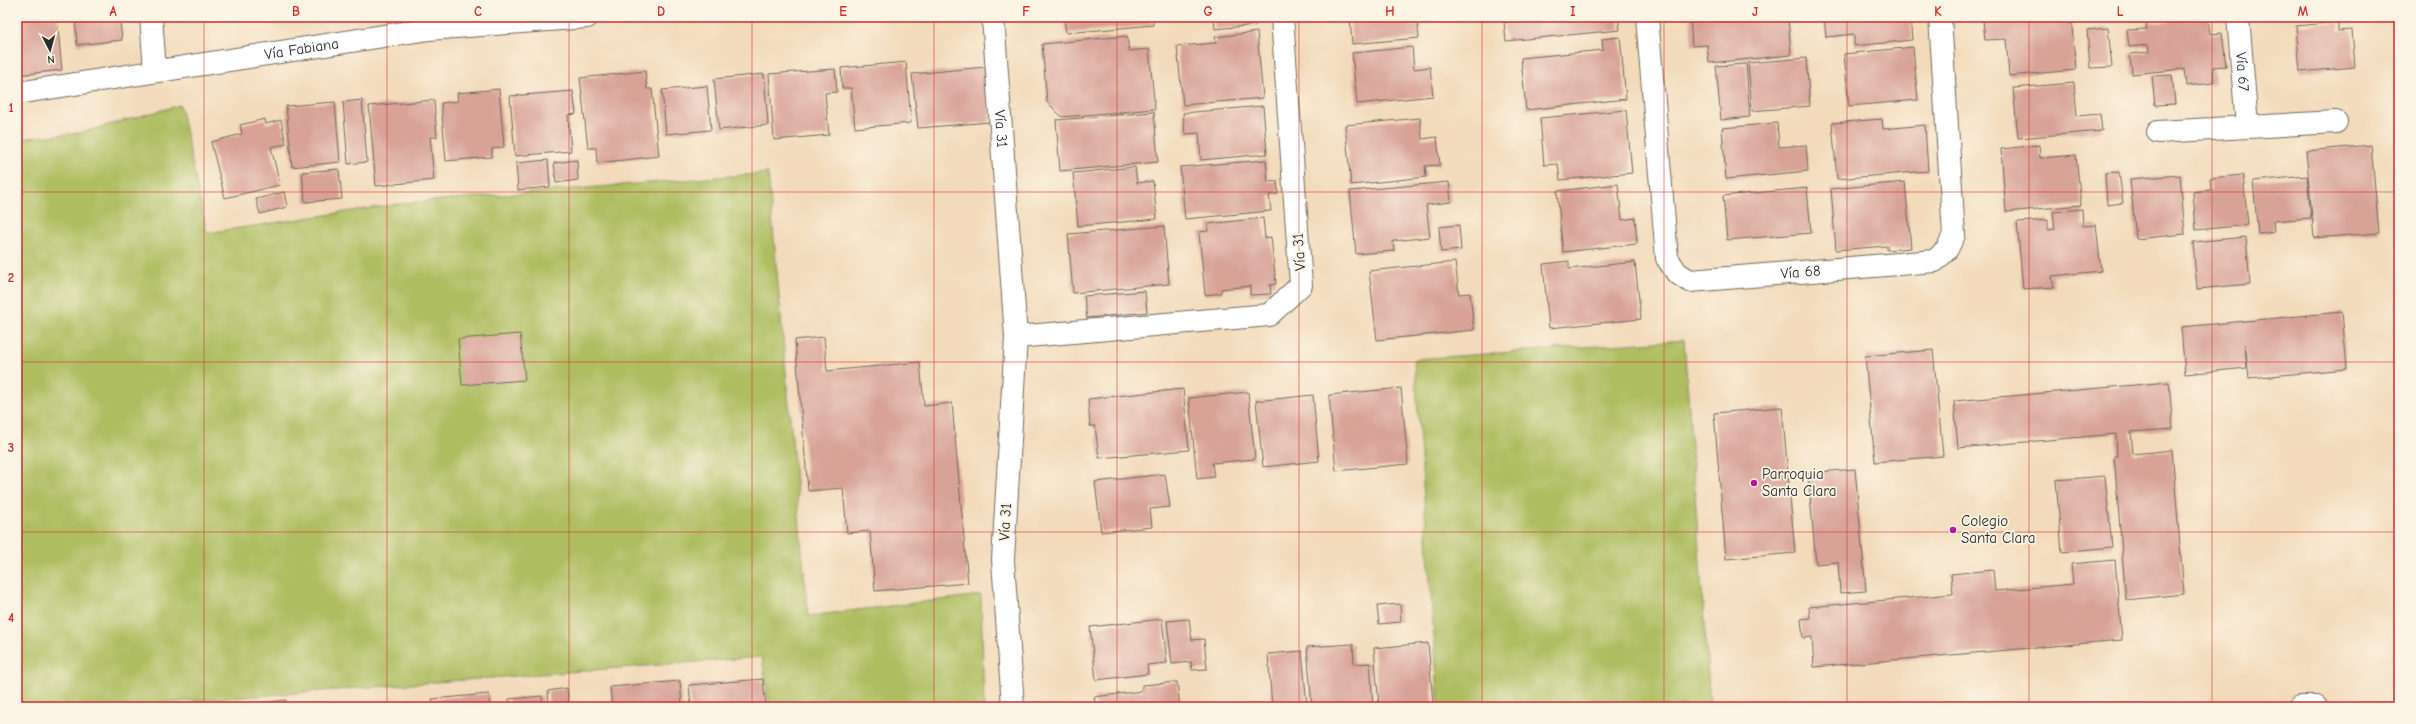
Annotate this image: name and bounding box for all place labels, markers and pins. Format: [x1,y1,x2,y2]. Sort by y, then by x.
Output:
place label: Parroquia Santa Clara [1762,465,1837,500]
marker: Parroquia Santa Clara [1749,478,1759,488]
place label: Colegio Santa Clara [1961,512,2036,547]
marker: Colegio Santa Clara [1948,525,1958,535]

